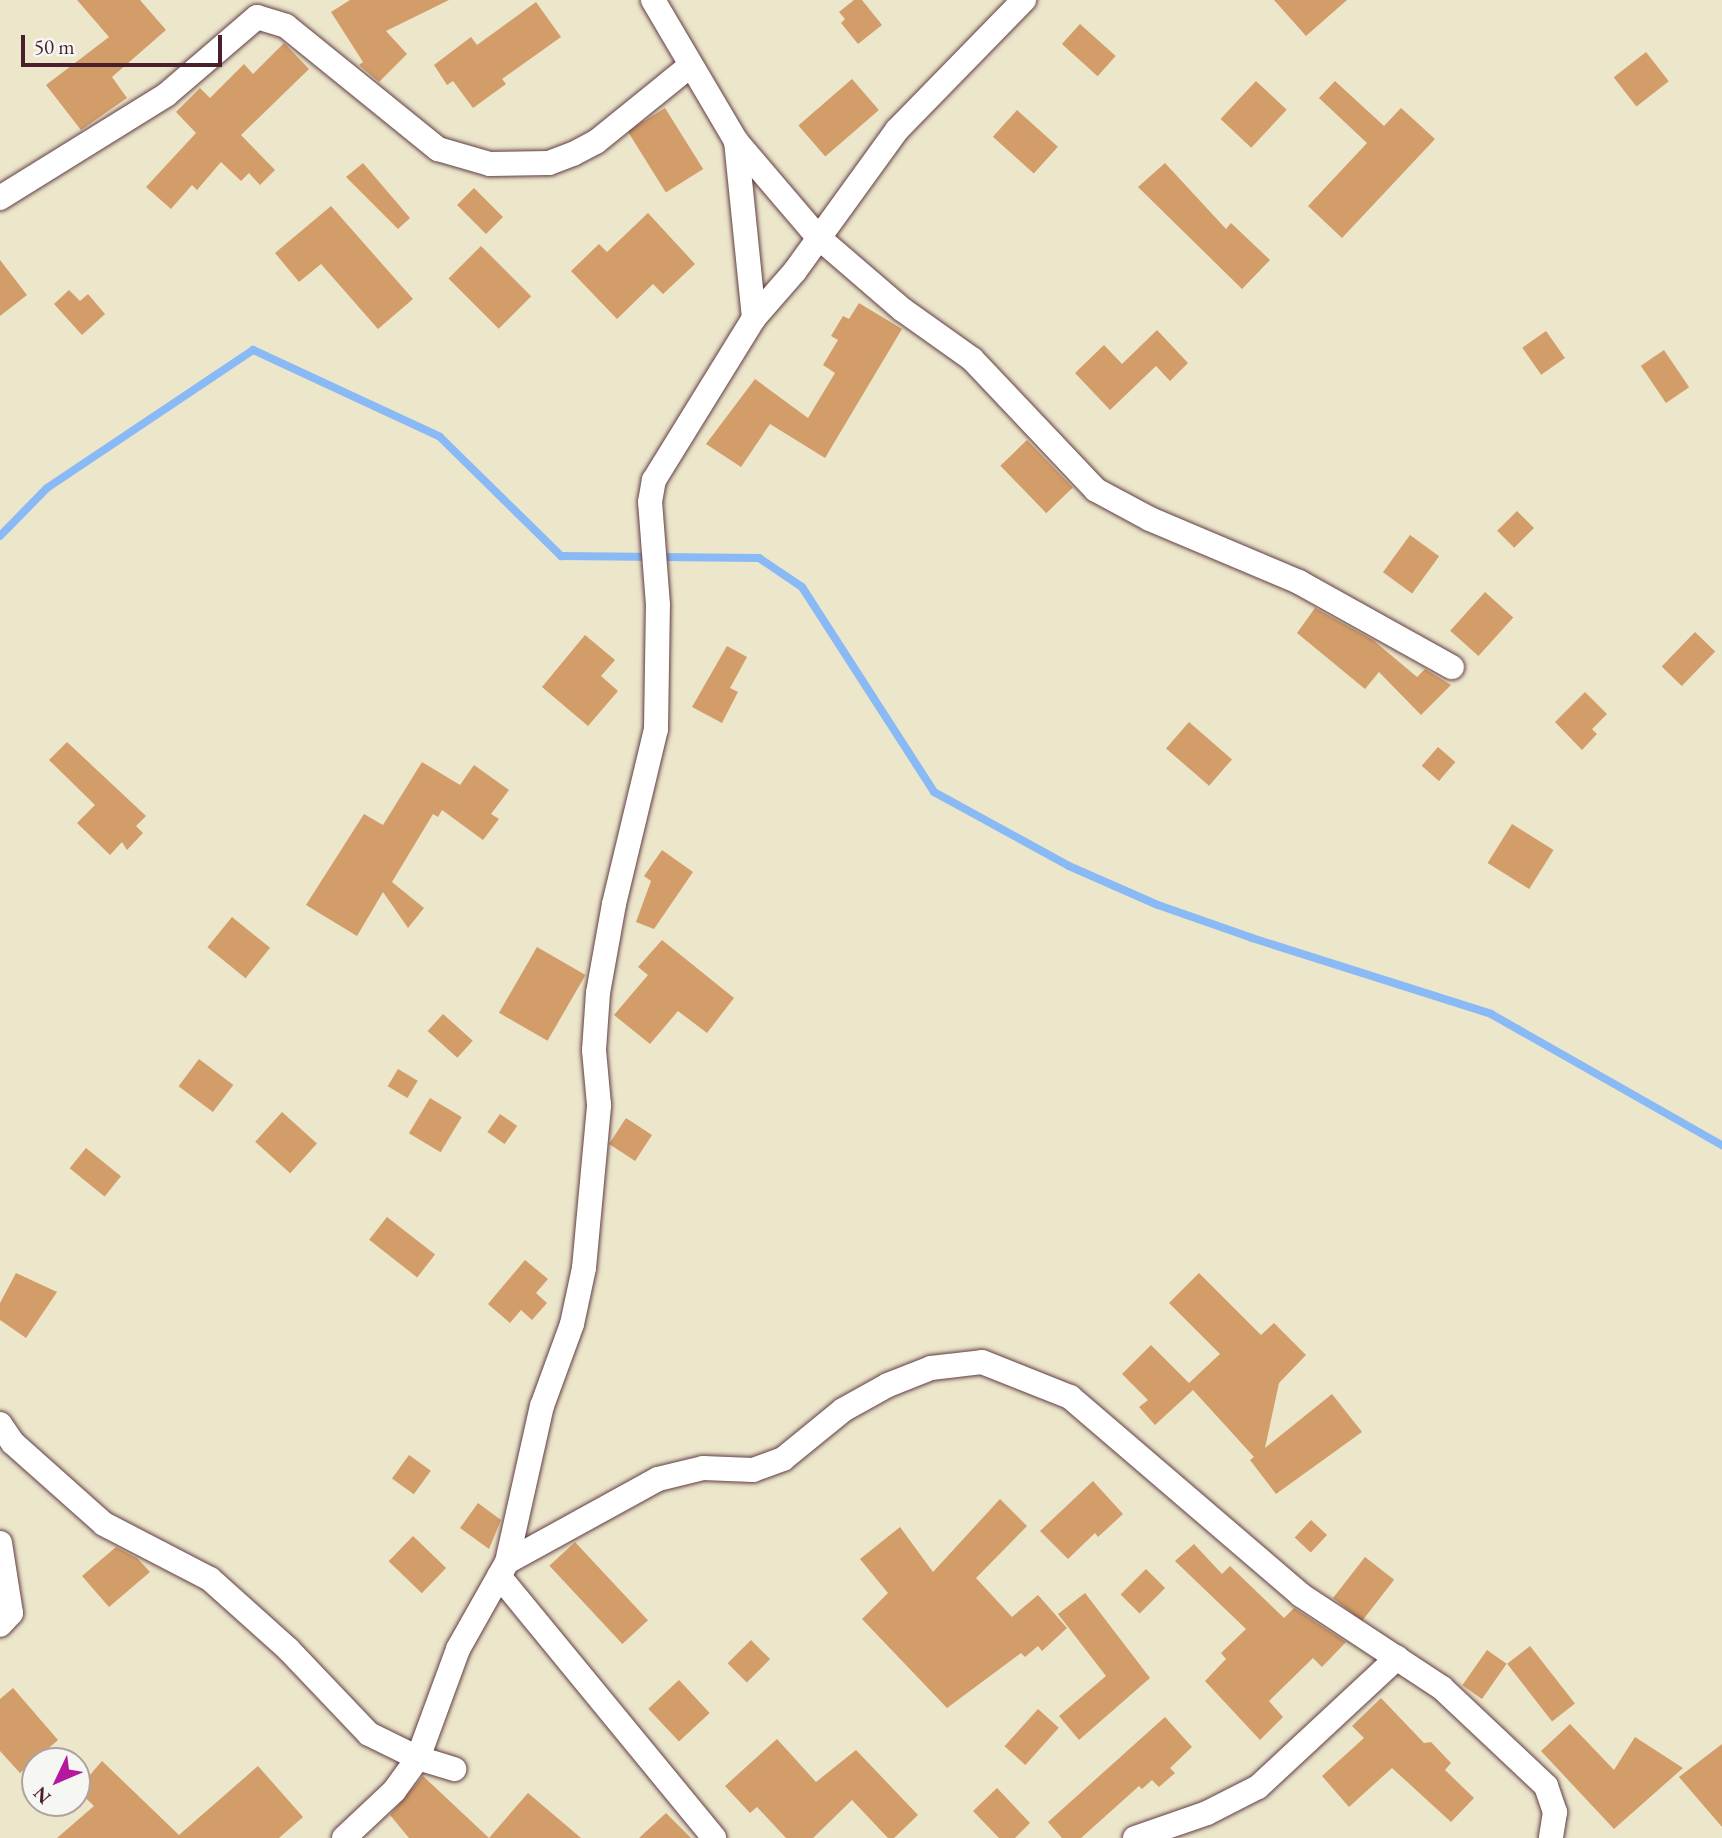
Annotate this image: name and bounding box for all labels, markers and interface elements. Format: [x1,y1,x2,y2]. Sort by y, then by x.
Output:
scale bar [24,21,226,65]
text: 50 m [34,33,75,60]
north arrow [21,1747,91,1817]
text: N [28,1781,56,1810]

